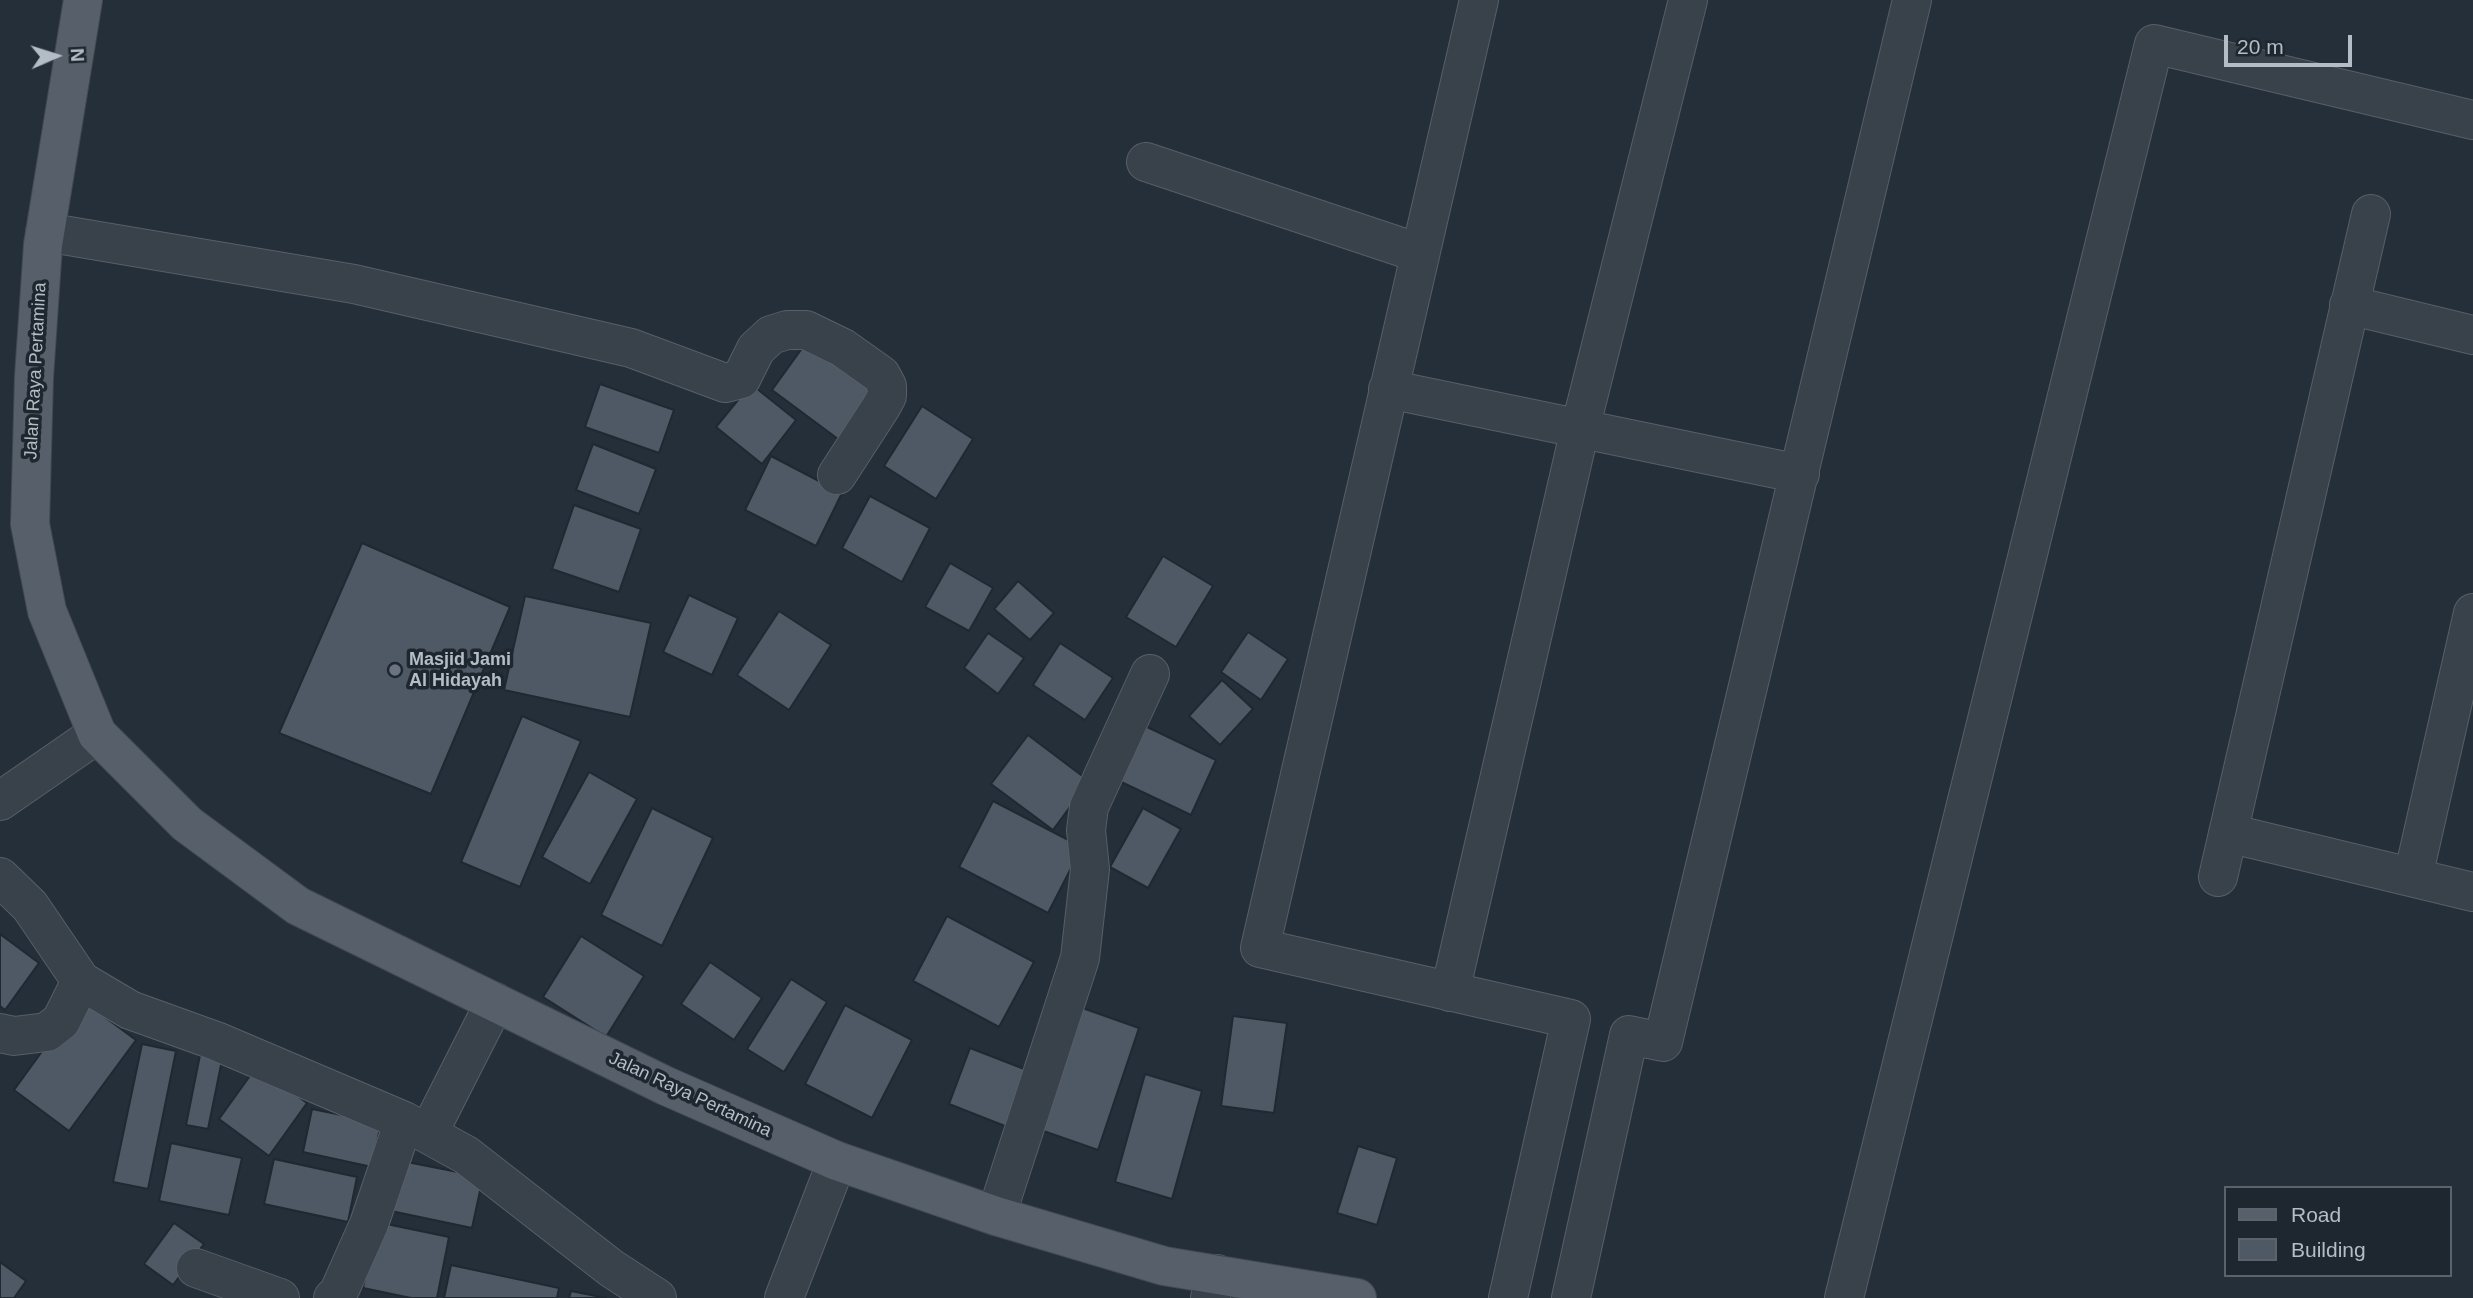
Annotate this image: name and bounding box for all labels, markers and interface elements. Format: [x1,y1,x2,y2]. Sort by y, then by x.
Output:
north arrow [21,21,91,91]
scale bar [2228,21,2356,65]
text: 20 m [2237,35,2284,58]
text: N [67,47,88,62]
street label: Jalan Raya Pertamina [21,282,51,460]
place label: Masjid Jami Al Hidayah [409,649,511,692]
marker: Masjid Jami Al Hidayah [387,662,403,678]
street label: Jalan Raya Pertamina [605,1048,775,1142]
legend [2224,1186,2452,1277]
text: Road [2291,1203,2341,1226]
text: Building [2291,1238,2366,1261]

